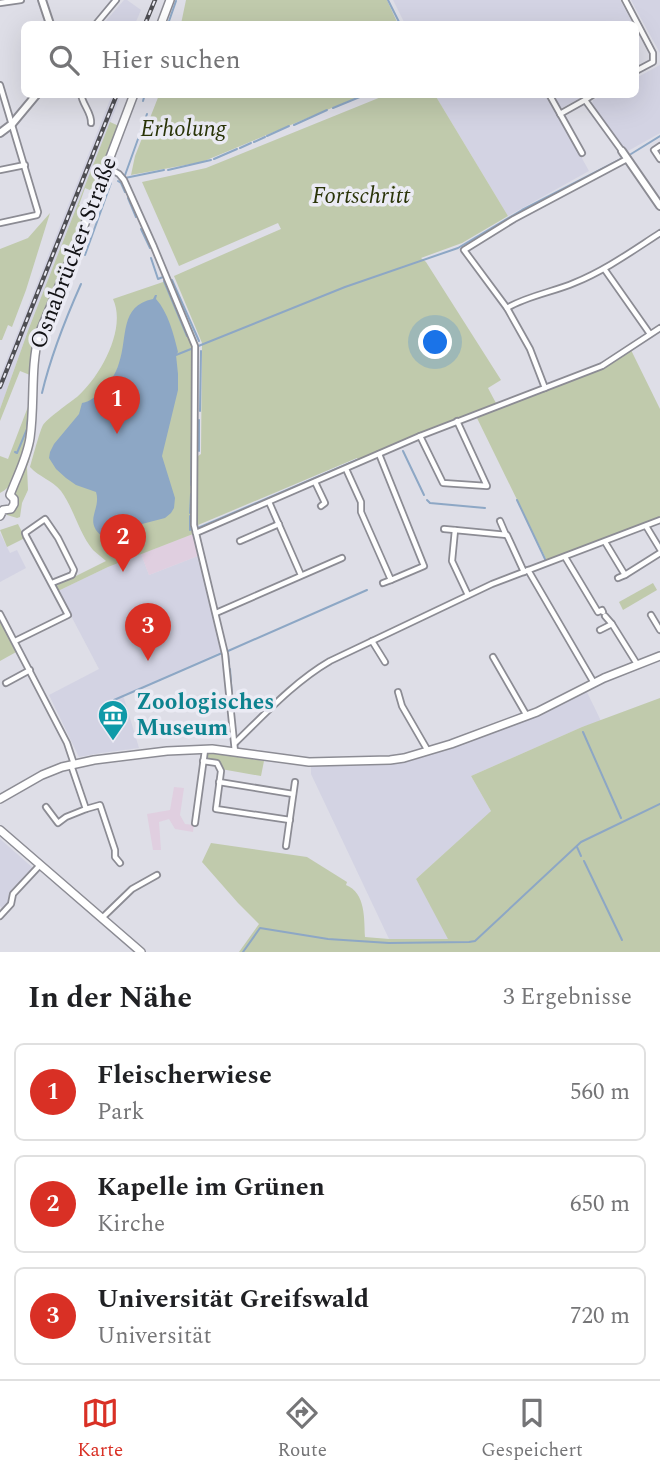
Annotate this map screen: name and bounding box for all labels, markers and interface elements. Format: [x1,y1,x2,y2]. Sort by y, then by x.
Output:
search box [21,21,639,98]
text: Hier suchen [101,40,241,80]
icon: search [45,41,83,79]
park label: Erholung [140,112,227,147]
street label: Osnabrücker Straße [21,152,127,354]
park label: Fortschritt [312,179,411,214]
your location [418,325,452,359]
pin: 1 [94,376,140,434]
pin: 2 [100,514,146,572]
pin: 3 [125,603,171,661]
place label: Zoologisches Museum [136,685,274,746]
museum icon: Zoologisches Museum [96,698,130,742]
text: In der Nähe [28,975,192,1021]
text: 3 Ergebnisse [503,980,632,1015]
text: Fleischerwiese [97,1055,272,1095]
text: 1 [47,1075,59,1110]
text: 560 m [570,1075,630,1110]
text: Park [97,1095,144,1130]
text: Kapelle im Grünen [97,1167,325,1207]
text: 2 [47,1187,59,1222]
text: 650 m [570,1187,630,1222]
text: Kirche [97,1207,165,1242]
text: Universität Greifswald [97,1279,369,1319]
text: 3 [47,1299,59,1334]
text: 720 m [570,1299,630,1334]
text: Universität [97,1319,212,1354]
tab: Karte [77,1394,123,1465]
tab: Route [277,1394,327,1465]
tab: Gespeichert [481,1394,583,1465]

